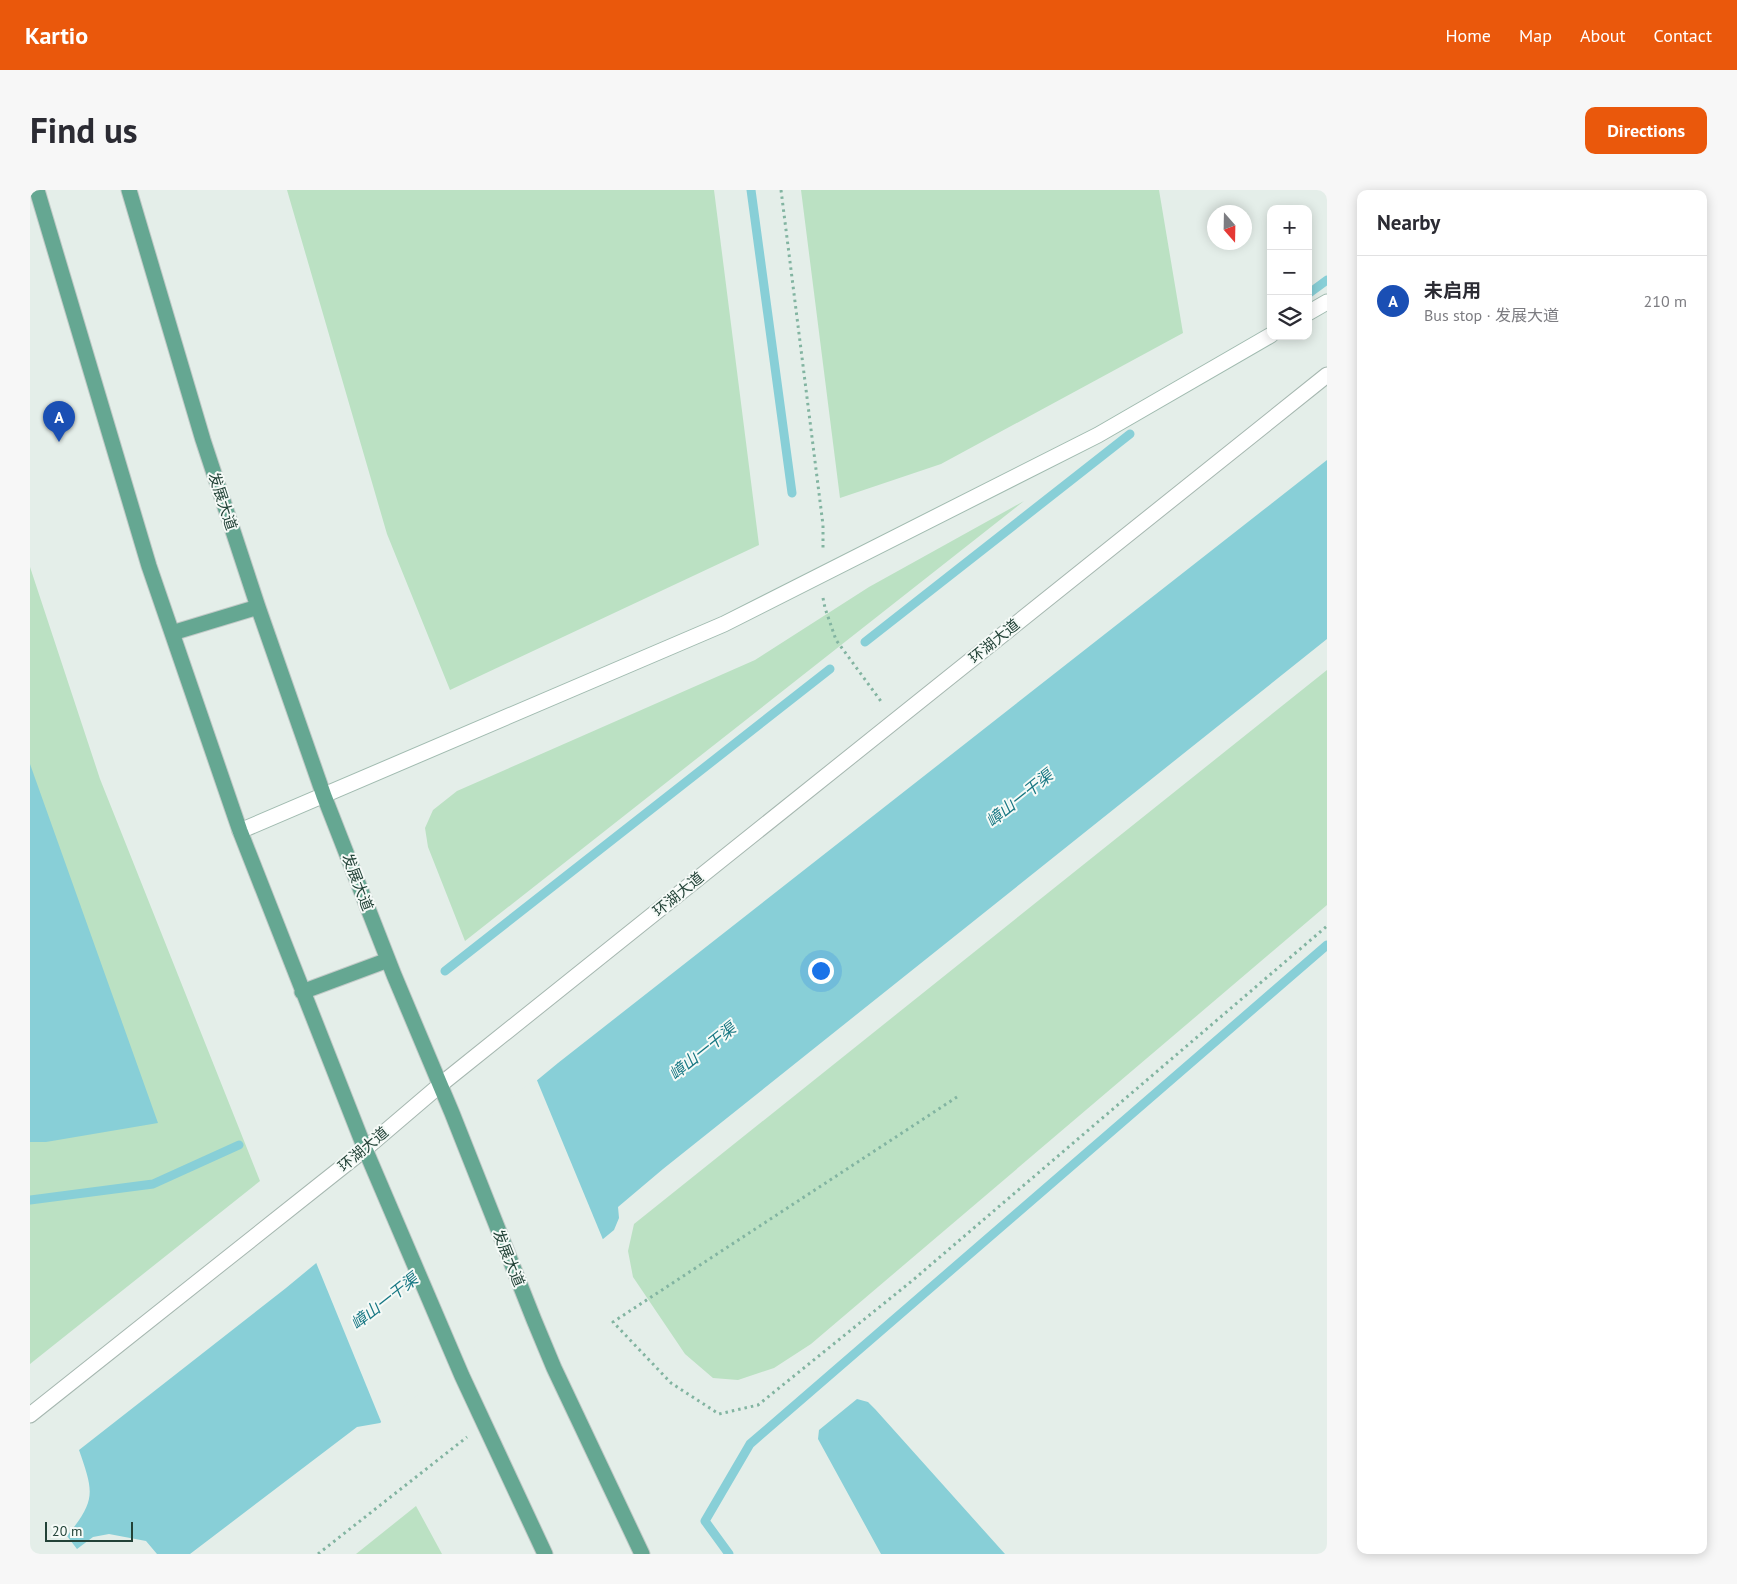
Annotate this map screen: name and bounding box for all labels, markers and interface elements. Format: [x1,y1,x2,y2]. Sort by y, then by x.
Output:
text: Kartio [25,20,88,51]
text: Home [1445,24,1491,47]
text: Map [1519,24,1552,47]
text: About [1580,24,1626,47]
text: Contact [1654,24,1712,47]
text: Find us [30,107,138,153]
button: Directions [1585,107,1707,154]
north arrow [1207,205,1252,250]
map controls [1267,205,1312,340]
button: + [1267,205,1312,250]
text: Nearby [1377,209,1440,236]
button: − [1267,250,1312,295]
text: 未启用 [1424,278,1481,302]
text: A [1388,291,1398,311]
text: 210 m [1644,291,1687,311]
button: layers [1267,295,1312,340]
text: Bus stop · 发展大道 [1424,305,1559,325]
pin: A [43,401,75,442]
street label: 发展大道 [205,470,241,532]
street label: 环湖大道 [965,615,1023,667]
water label: 嶂山一干渠 [982,764,1058,831]
street label: 发展大道 [338,851,378,913]
street label: 环湖大道 [649,868,707,920]
your location [808,958,834,984]
water label: 嶂山一干渠 [665,1017,741,1084]
street label: 环湖大道 [334,1122,392,1176]
street label: 发展大道 [489,1227,529,1289]
water label: 嶂山一干渠 [346,1267,423,1334]
scale bar [45,1519,132,1542]
text: 20 m [52,1522,82,1540]

